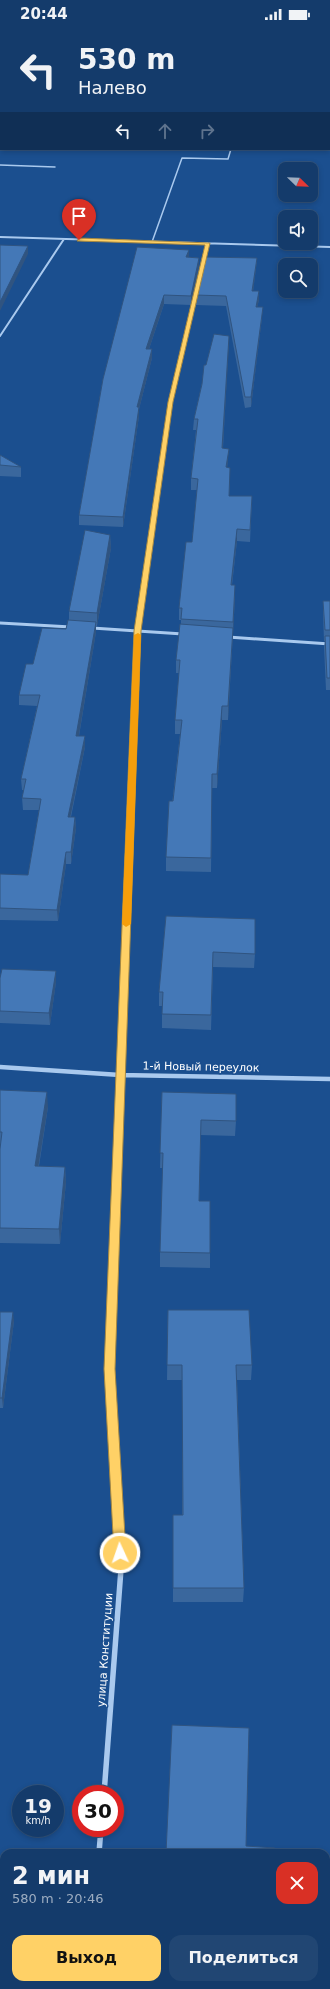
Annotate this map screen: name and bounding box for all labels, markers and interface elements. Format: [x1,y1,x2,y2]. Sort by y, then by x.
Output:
text: 20:44 [20,5,68,23]
text: 530 m [78,43,175,76]
icon: left [12,44,64,96]
text: Налево [78,77,147,98]
icon: left [112,120,134,142]
icon: ahead [154,120,176,142]
icon: right [196,120,218,142]
north arrow [278,162,318,202]
map controls [278,162,318,298]
pin [62,199,96,240]
icon: arrive [68,205,90,227]
button: sound [278,210,318,250]
button: search [278,258,318,298]
street label: 1-й Новый переулок [142,1059,260,1075]
position arrow [99,1532,141,1574]
street label: улица Конституции [95,1592,115,1708]
speed limit sign: 30 [72,1785,124,1837]
text: 19 [24,1794,52,1818]
text: km/h [25,1815,51,1826]
text: 2 мин [12,1862,90,1890]
button: close [276,1862,318,1904]
text: 580 m · 20:46 [12,1891,103,1906]
button: Выход [12,1935,161,1981]
button: Поделиться [169,1935,318,1981]

